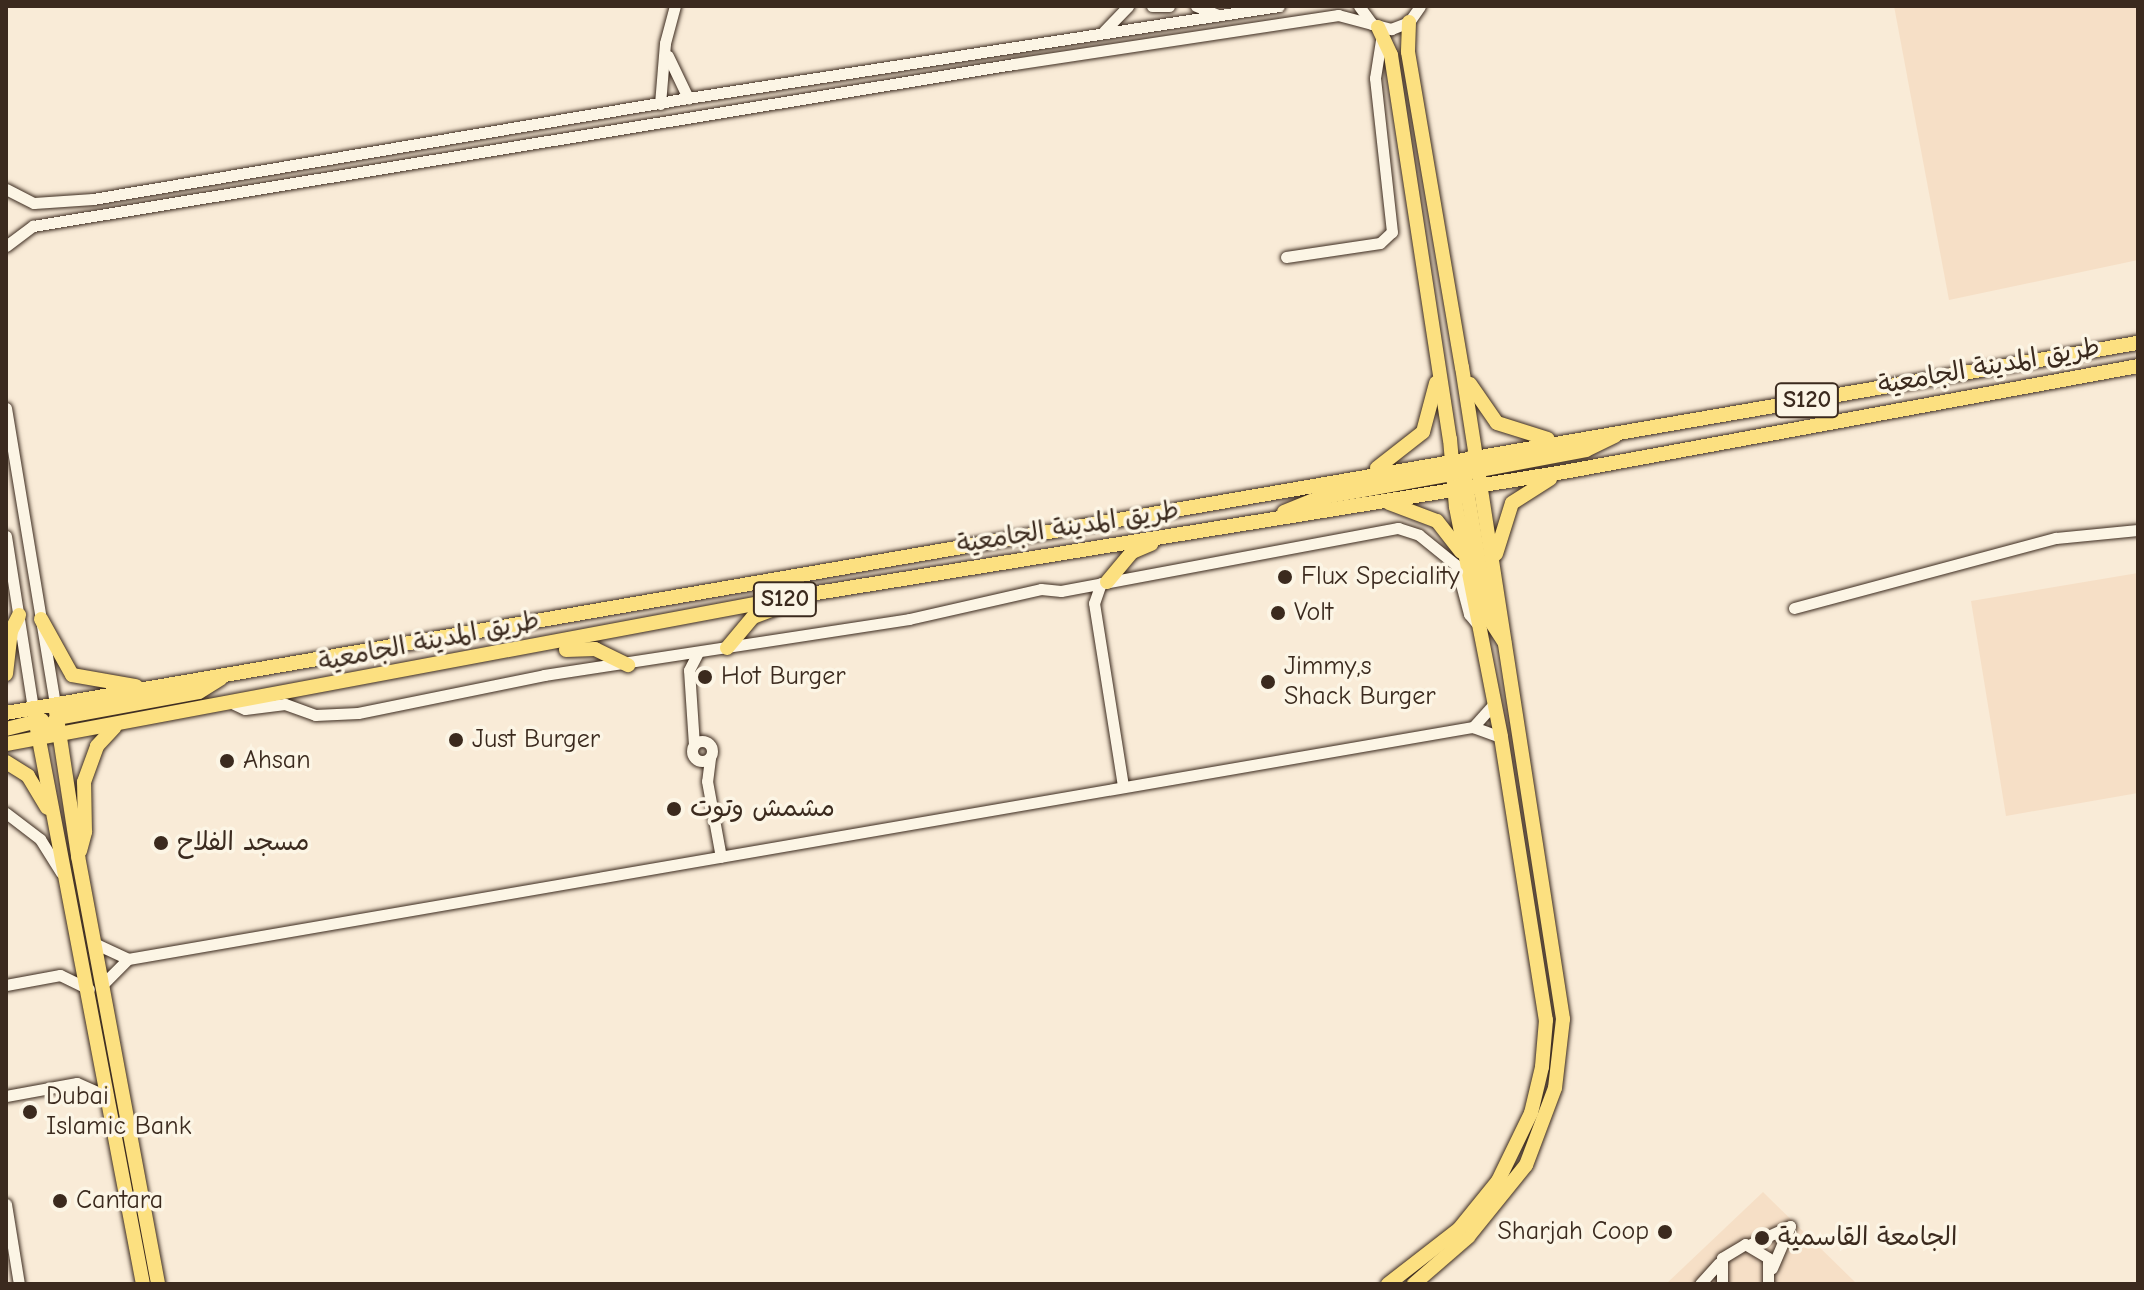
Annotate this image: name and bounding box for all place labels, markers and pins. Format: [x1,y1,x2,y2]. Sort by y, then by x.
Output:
place label: Flux Speciality [1301,561,1460,593]
marker: Flux Speciality [1276,568,1294,586]
place label: Volt [1294,597,1333,629]
marker: Volt [1269,604,1287,622]
place label: Jimmy,s Shack Burger [1284,651,1436,712]
place label: Hot Burger [721,661,846,693]
marker: Hot Burger [696,668,714,686]
marker: Jimmy,s Shack Burger [1259,673,1277,691]
place label: Just Burger [472,724,600,756]
marker: Just Burger [447,731,465,749]
place label: Ahsan [243,745,311,777]
marker: Ahsan [218,752,236,770]
place label: مشمش وتوت [690,793,835,825]
marker: مشمش وتوت [665,800,683,818]
place label: مسجد الفلاح [177,827,309,859]
marker: مسجد الفلاح [152,834,170,852]
place label: Dubai Islamic Bank [46,1081,191,1142]
marker: Dubai Islamic Bank [21,1103,39,1121]
place label: Cantara [76,1185,163,1217]
marker: Cantara [51,1192,69,1210]
place label: Sharjah Coop [1498,1216,1649,1248]
place label: الجامعة القاسمية [1778,1222,1957,1254]
marker: Sharjah Coop [1656,1223,1674,1241]
marker: الجامعة القاسمية [1753,1229,1771,1247]

